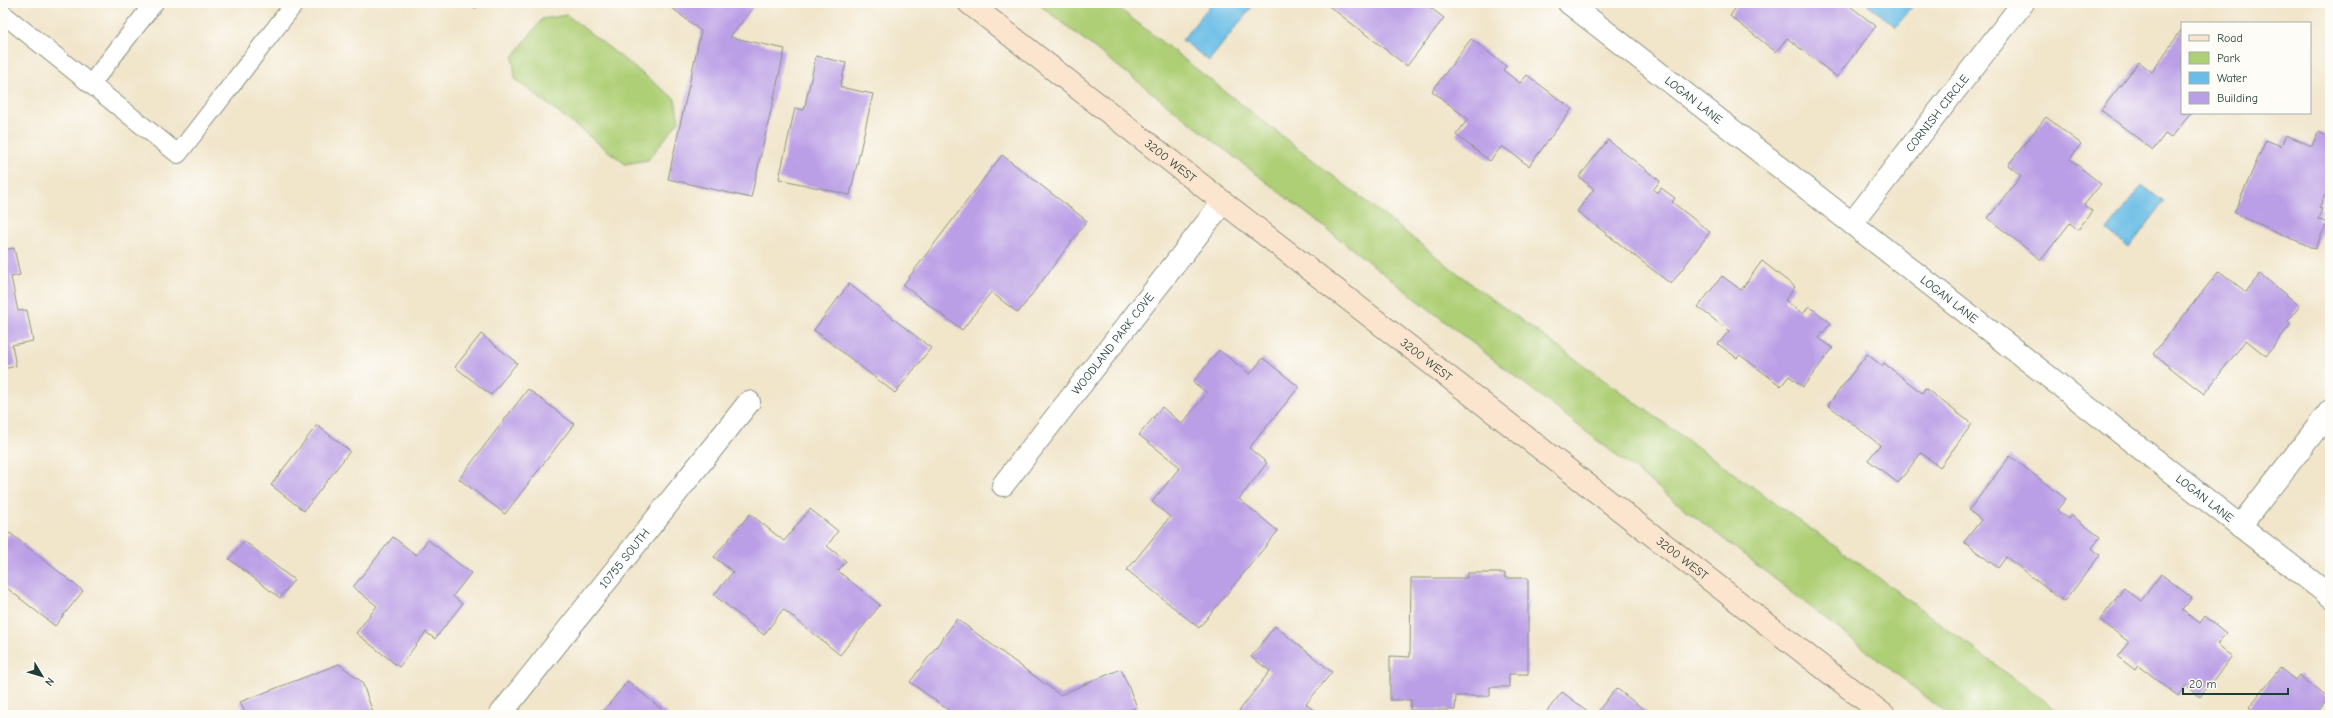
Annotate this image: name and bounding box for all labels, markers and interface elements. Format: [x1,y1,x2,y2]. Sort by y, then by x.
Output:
legend [2181,22,2311,114]
text: Road [2217,31,2243,45]
text: Park [2217,51,2240,65]
text: Water [2217,71,2247,85]
street label: CORNISH CIRCLE [1903,72,1972,155]
street label: LOGAN LANE [1662,73,1725,127]
text: Building [2217,91,2258,105]
street label: 3200 WEST [1142,136,1200,186]
street label: LOGAN LANE [1918,273,1981,326]
street label: WOODLAND PARK COVE [1069,290,1157,397]
street label: 3200 WEST [1398,335,1455,385]
street label: LOGAN LANE [2173,472,2236,525]
street label: 10755 SOUTH [596,526,653,591]
street label: 3200 WEST [1654,534,1711,583]
north arrow [22,656,62,696]
scale bar [2183,670,2288,696]
text: N [42,675,57,689]
text: 20 m [2189,677,2217,691]

